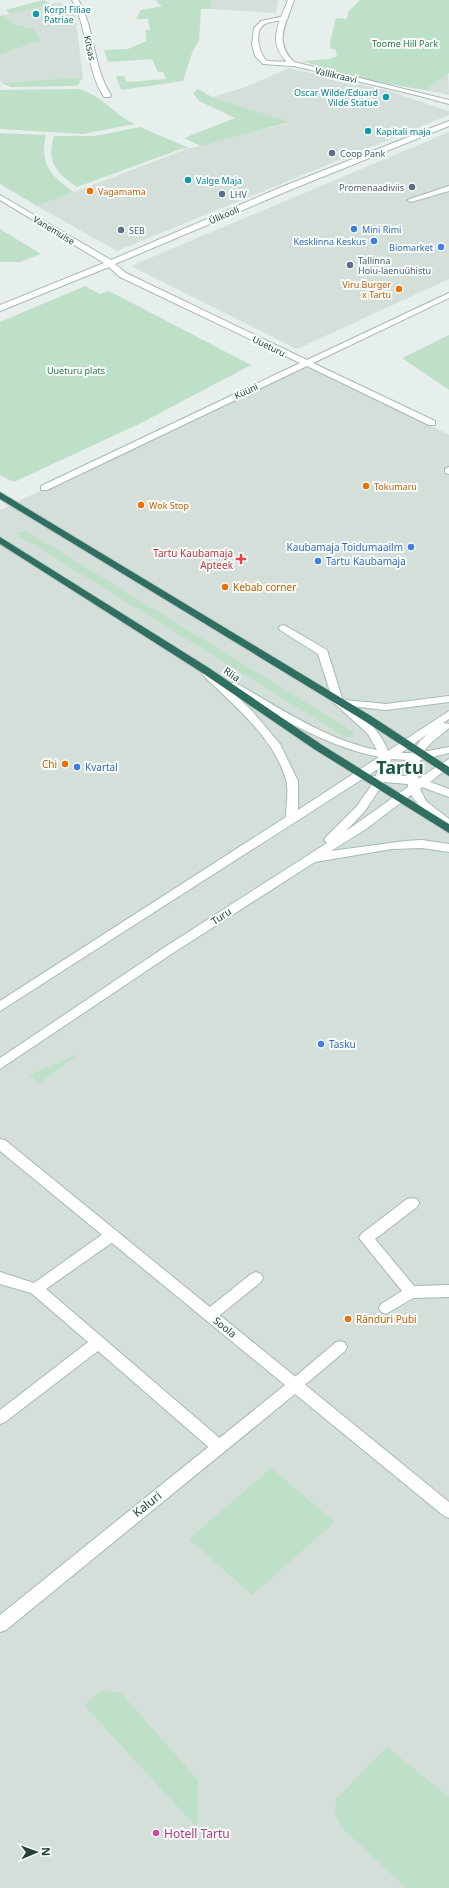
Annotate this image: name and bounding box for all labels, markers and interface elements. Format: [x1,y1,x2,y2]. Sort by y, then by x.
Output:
place label: Korp! Filiae Patriae [44,3,91,26]
marker: Korp! Filiae Patriae [31,9,41,19]
street label: Kitsas [81,35,99,61]
park label: Toome Hill Park [372,37,438,50]
street label: Vallikraavi [314,64,358,86]
place label: Oscar Wilde/Eduard Vilde Statue [294,86,378,109]
marker: Oscar Wilde/Eduard Vilde Statue [381,92,391,102]
place label: Kapitali maja [376,125,431,138]
marker: Kapitali maja [363,126,373,136]
place label: Coop Pank [340,147,386,160]
marker: Coop Pank [327,148,337,158]
place label: Valge Maja [196,174,242,187]
marker: Valge Maja [183,175,193,185]
place label: Promenaadiviis [339,181,404,194]
marker: Promenaadiviis [407,182,417,192]
place label: Vagamama [98,185,146,198]
marker: Vagamama [85,186,95,196]
place label: LHV [230,188,247,201]
marker: LHV [217,189,227,199]
street label: Ülikooli [207,203,241,227]
street label: Vanemuise [31,212,77,248]
place label: Mini Rimi [362,223,401,236]
place label: SEB [129,224,145,237]
marker: Mini Rimi [349,224,359,234]
marker: SEB [116,225,126,235]
place label: Kesklinna Keskus [293,235,366,248]
marker: Kesklinna Keskus [369,236,379,246]
place label: Biomarket [389,241,434,254]
marker: Biomarket [436,242,446,252]
place label: Tallinna Hoiu-laenuühistu [358,254,431,277]
marker: Tallinna Hoiu-laenuühistu [345,260,355,270]
place label: Viru Burger x Tartu [342,278,391,301]
marker: Viru Burger x Tartu [394,284,404,294]
street label: Uueturu [250,332,288,360]
park label: Uueturu plats [47,364,105,377]
street label: Küüni [232,380,260,402]
place label: Tokumaru [374,480,417,493]
marker: Tokumaru [361,481,371,491]
place label: Wok Stop [149,499,189,512]
marker: Wok Stop [136,500,146,510]
place label: Kaubamaja Toidumaailm [287,540,403,554]
marker: Kaubamaja Toidumaailm [406,542,416,552]
place label: Tartu Kaubamaja Apteek [153,546,234,572]
marker: Tartu Kaubamaja Apteek [236,554,246,564]
place label: Tartu Kaubamaja [326,554,406,568]
marker: Tartu Kaubamaja [313,556,323,566]
place label: Kebab corner [233,580,296,594]
marker: Kebab corner [220,582,230,592]
street label: Riia [221,663,243,685]
district label: Tartu [376,755,424,779]
place label: Chi [42,757,57,771]
marker: Chi [60,759,70,769]
place label: Kvartal [85,760,118,774]
marker: Kvartal [72,762,82,772]
street label: Turu [208,904,234,928]
place label: Tasku [329,1037,356,1051]
marker: Tasku [316,1039,326,1049]
place label: Ränduri Pubi [356,1312,417,1326]
street label: Soola [211,1313,239,1341]
marker: Ränduri Pubi [343,1314,353,1324]
street label: Kaluri [129,1487,165,1521]
place label: Hotell Tartu [164,1825,230,1842]
marker: Hotell Tartu [151,1828,161,1838]
north arrow [16,1832,56,1872]
text: N [39,1847,54,1856]

